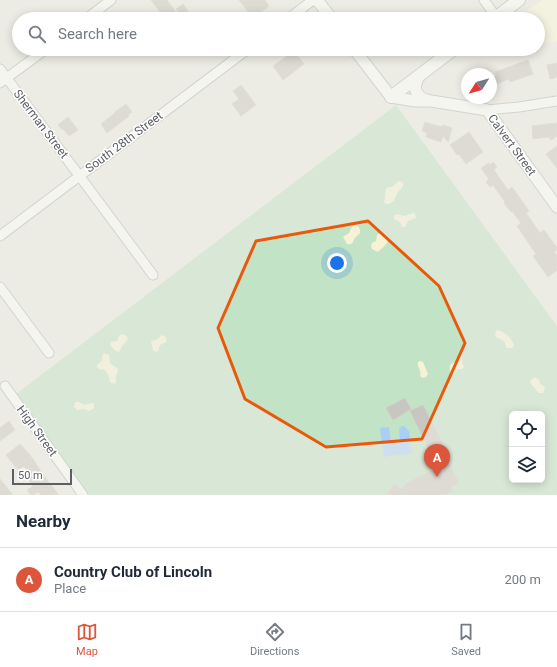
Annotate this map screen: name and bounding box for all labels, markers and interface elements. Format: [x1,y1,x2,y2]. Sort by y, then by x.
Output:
search box [12,12,545,56]
icon: search [26,23,48,45]
text: Search here [58,25,137,43]
north arrow [461,68,497,104]
street label: Sherman Street [11,87,71,161]
street label: South 28th Street [83,108,165,176]
street label: Calvert Street [485,112,539,178]
your location [327,253,347,273]
street label: High Street [14,403,60,459]
map controls [509,411,545,483]
button: locate [509,411,545,447]
pin: A [424,444,450,477]
button: layers [509,447,545,483]
scale bar [12,467,72,486]
text: 50 m [18,469,43,482]
text: Nearby [16,511,71,531]
text: Country Club of Lincoln [54,563,212,581]
text: A [25,572,33,587]
text: 200 m [504,572,541,587]
text: Place [54,581,86,596]
tab: Map [76,621,98,658]
tab: Directions [250,621,299,658]
tab: Saved [451,621,481,658]

